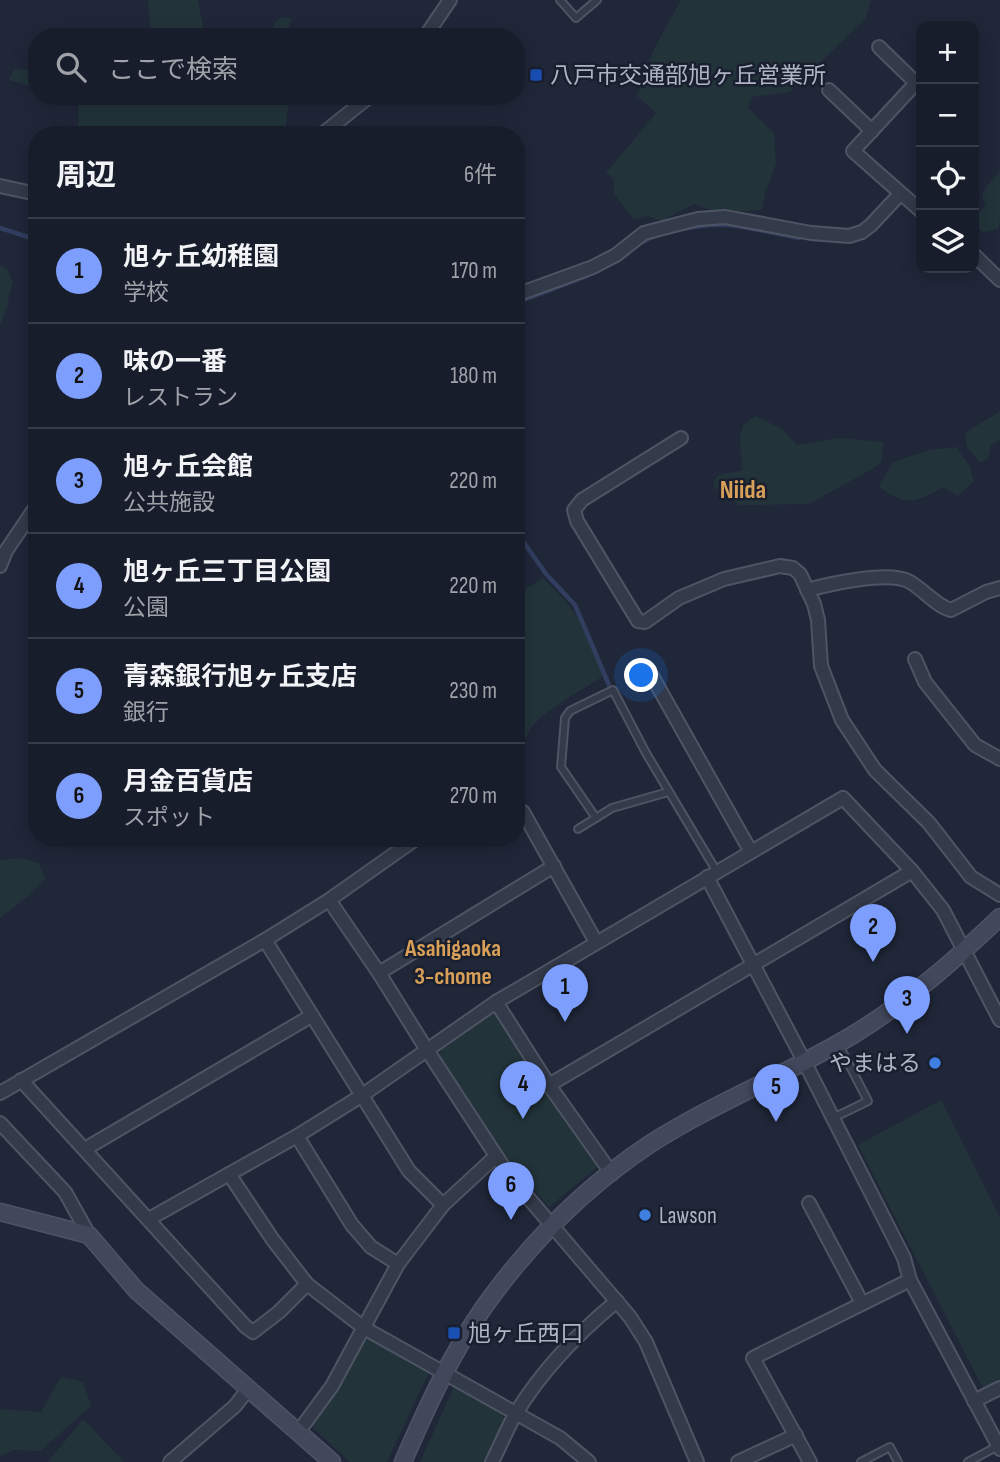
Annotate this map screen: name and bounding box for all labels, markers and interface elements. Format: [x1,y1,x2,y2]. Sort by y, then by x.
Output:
map controls [916,21,979,273]
button: + [916,21,979,84]
search box [28,28,525,105]
icon: search [52,48,90,86]
text: ここで検索 [108,55,238,86]
place label: 八戸市交通部旭ヶ丘営業所 [550,62,826,90]
marker: 八戸市交通部旭ヶ丘営業所 [528,67,544,83]
button: − [916,84,979,147]
button: locate [916,147,979,210]
text: 周辺 [56,158,116,194]
text: 6件 [464,161,497,189]
button: layers [916,210,979,273]
text: 旭ヶ丘幼稚園 [123,242,279,273]
text: 1 [74,257,84,285]
text: 170 m [451,257,497,285]
text: 学校 [123,279,169,307]
text: 味の一番 [123,347,227,378]
text: 2 [74,362,84,390]
text: 180 m [450,362,497,390]
text: レストラン [123,384,238,412]
text: 旭ヶ丘会館 [123,452,253,483]
text: 3 [74,467,84,495]
text: 220 m [449,467,497,495]
district label: Niida [720,475,766,506]
text: 公共施設 [123,489,215,517]
text: 旭ヶ丘三丁目公園 [123,557,331,588]
text: 4 [74,572,84,600]
text: 220 m [449,572,497,600]
text: 公園 [123,594,169,622]
your location [624,658,658,692]
text: 青森銀行旭ヶ丘支店 [123,662,357,693]
text: 5 [74,677,84,705]
text: 230 m [449,677,497,705]
text: 銀行 [123,699,169,727]
text: 月金百貨店 [123,767,253,798]
text: 6 [74,782,84,810]
text: 270 m [450,782,497,810]
text: スポット [123,804,215,832]
pin: 2 [850,904,896,962]
district label: Asahigaoka 3-chome [404,934,501,991]
pin: 1 [542,964,588,1022]
pin: 3 [884,976,930,1034]
place label: やまはる [829,1050,921,1078]
marker: やまはる [927,1055,943,1071]
pin: 4 [500,1061,546,1119]
pin: 5 [753,1064,799,1122]
pin: 6 [488,1162,534,1220]
place label: Lawson [659,1202,717,1230]
marker: Lawson [637,1207,653,1223]
place label: 旭ヶ丘西口 [468,1320,583,1348]
marker: 旭ヶ丘西口 [446,1325,462,1341]

